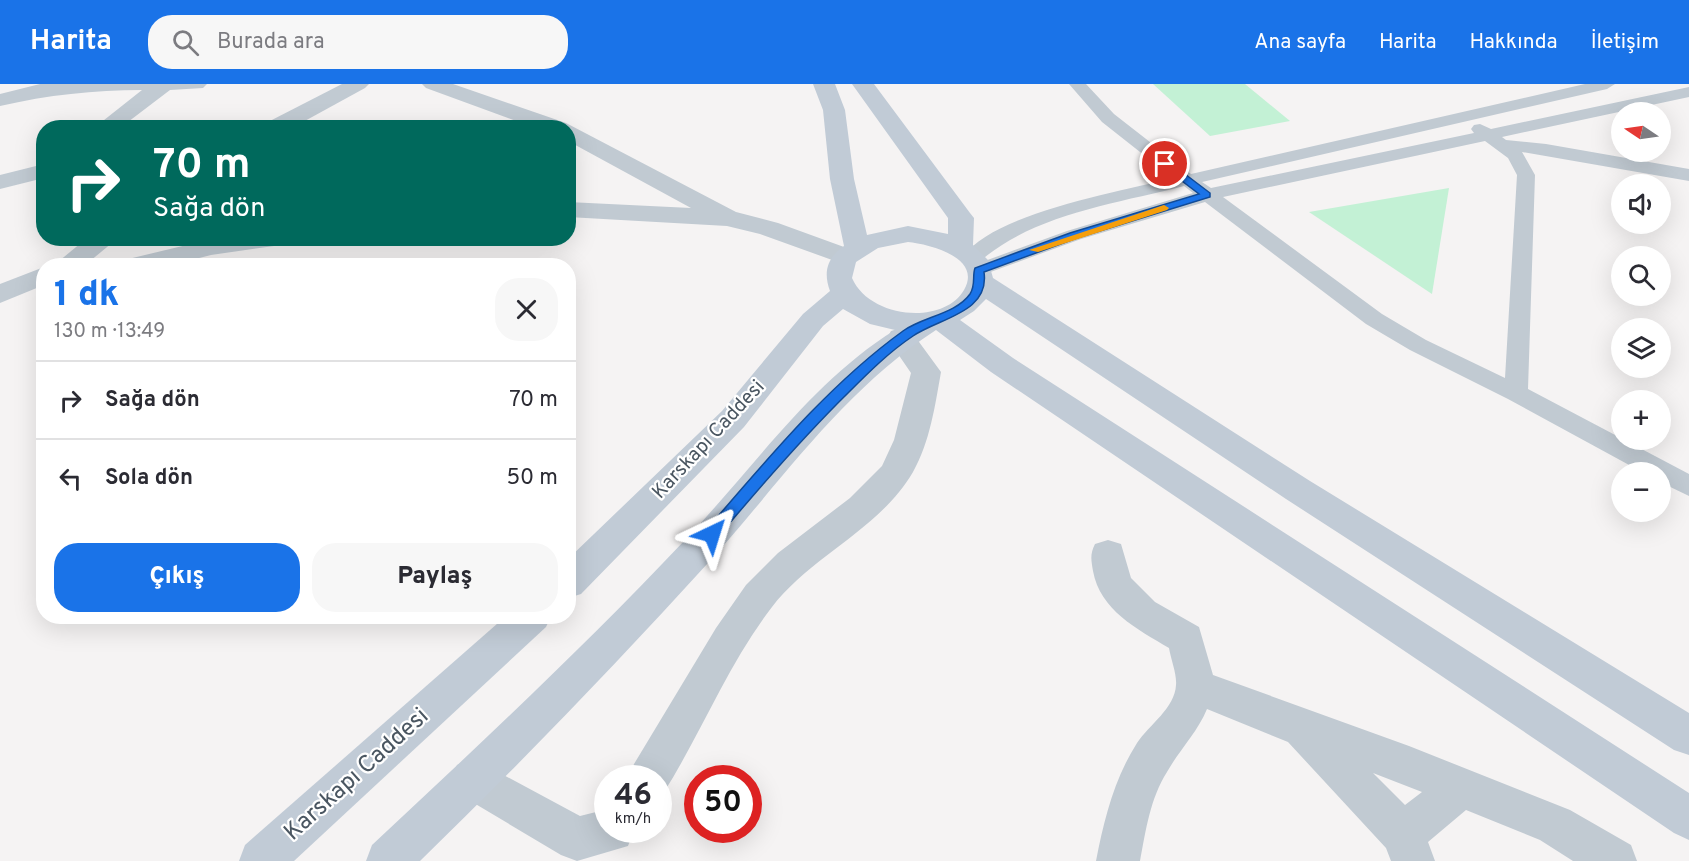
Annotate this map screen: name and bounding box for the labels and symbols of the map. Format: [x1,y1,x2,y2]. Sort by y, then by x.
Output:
north arrow [1611,102,1671,162]
pin [1139,138,1190,189]
street label: Karskapı Caddesi [647,375,771,505]
position arrow [680,502,744,566]
street label: Karskapı Caddesi [278,702,436,848]
speed limit sign: 50 [684,765,762,843]

